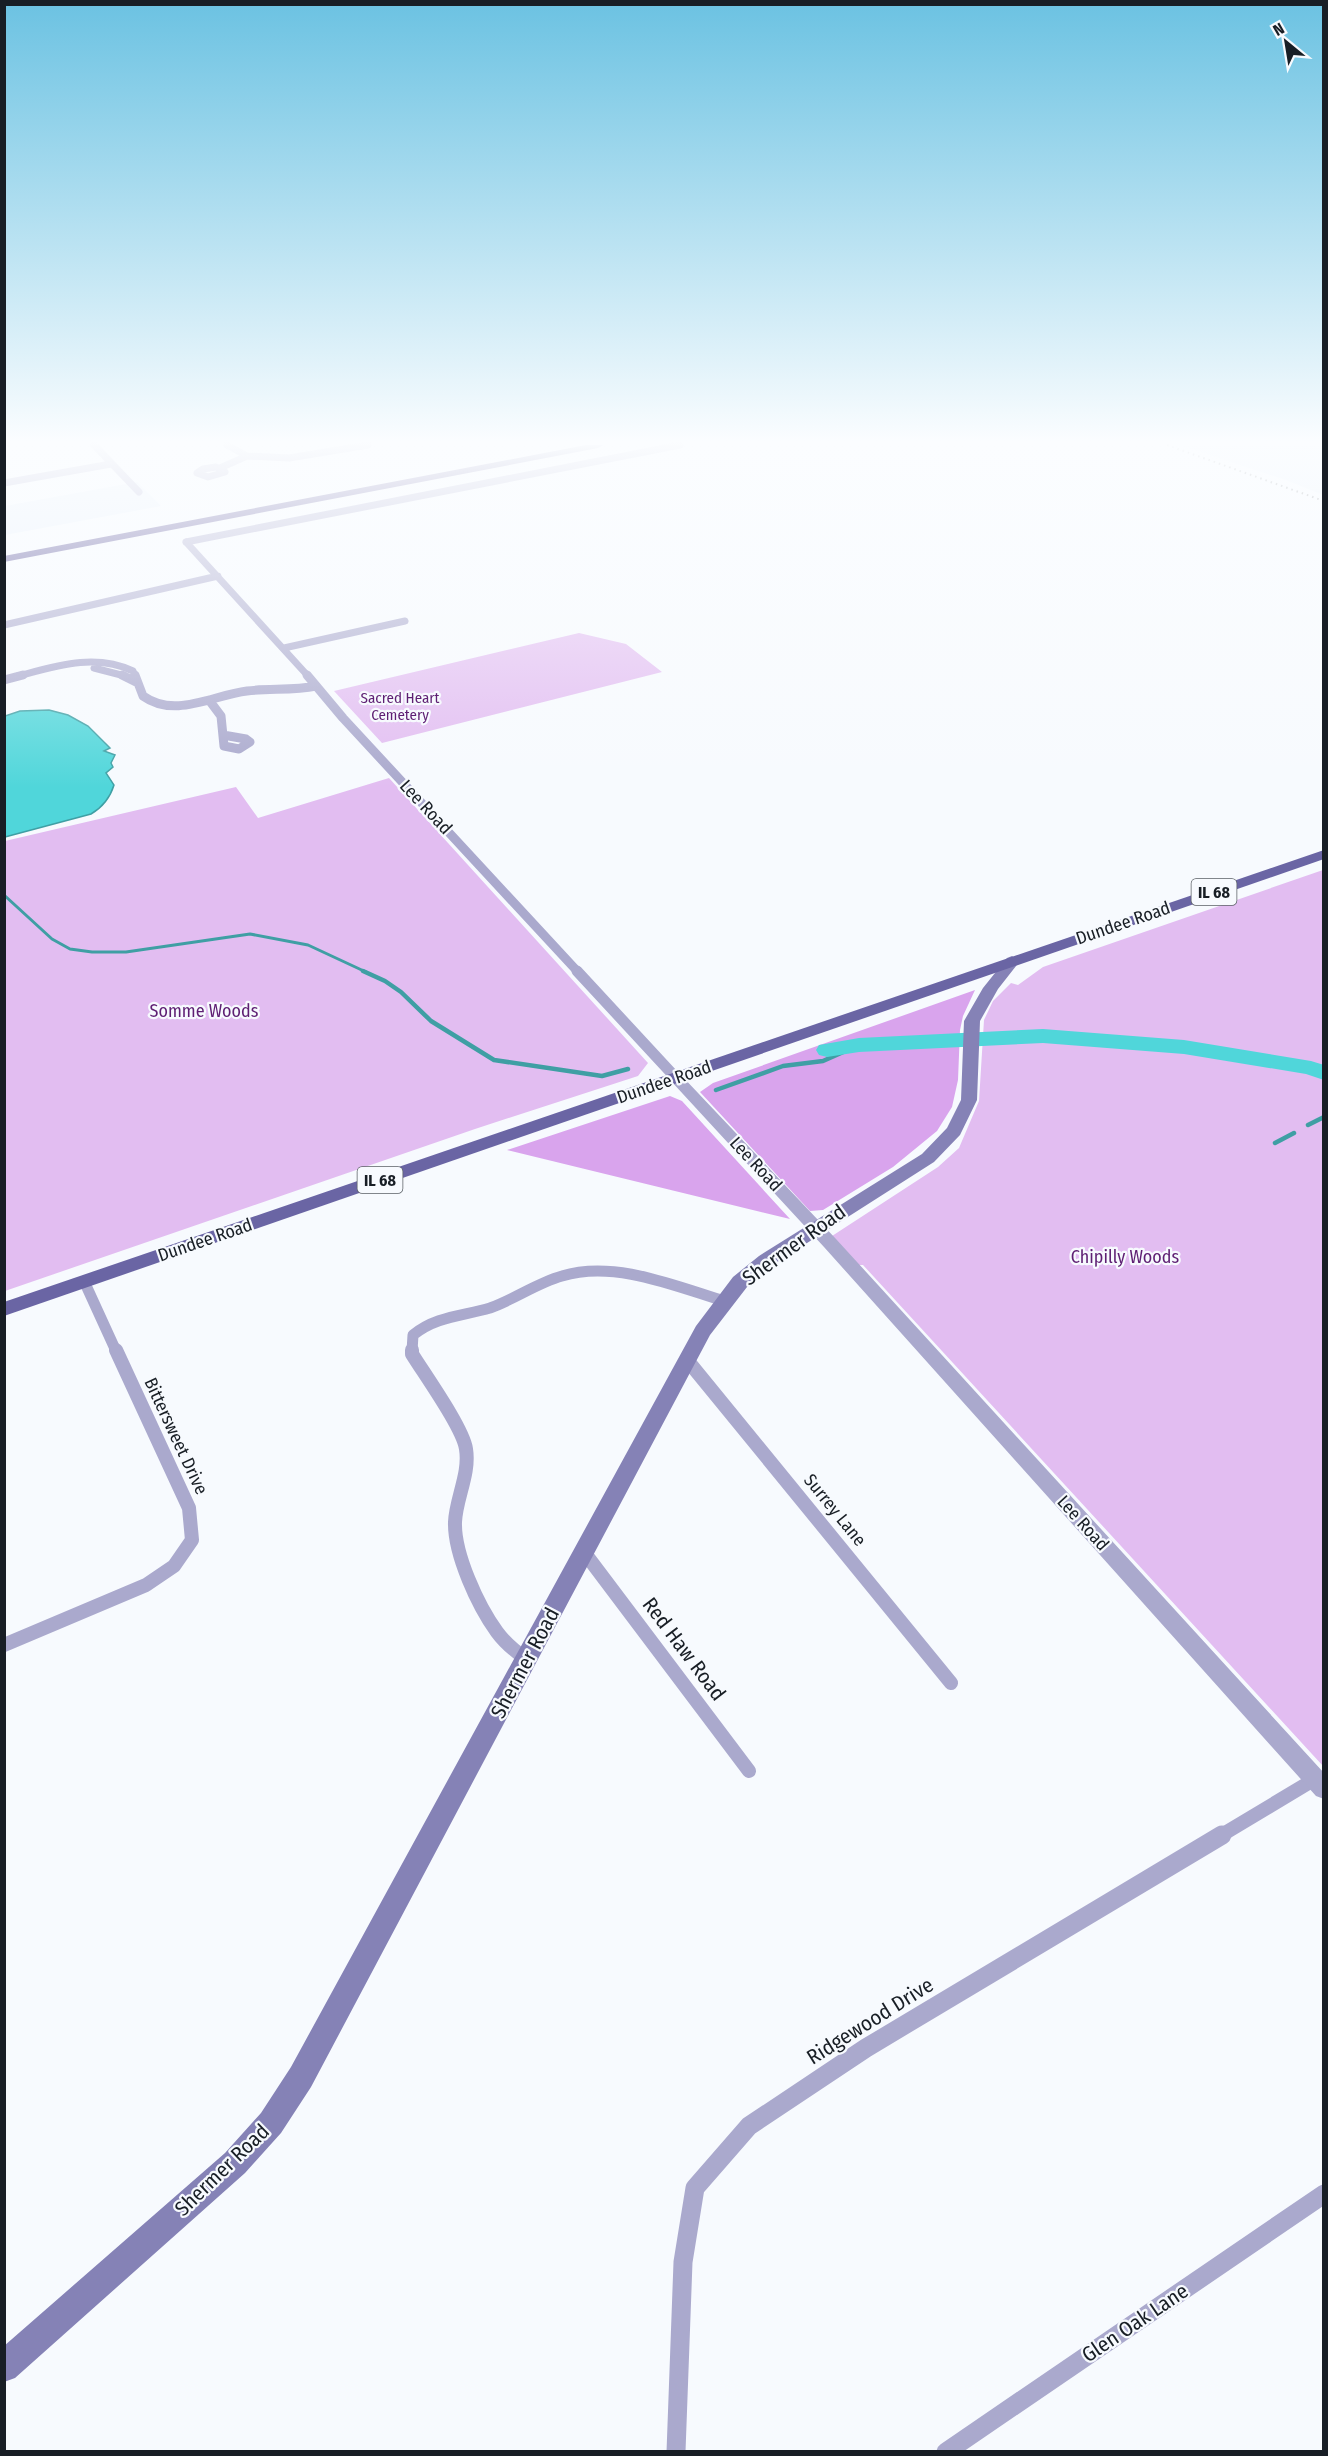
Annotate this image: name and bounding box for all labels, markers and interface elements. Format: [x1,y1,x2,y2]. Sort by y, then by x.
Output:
north arrow [1256,12,1316,72]
text: N [1270,19,1288,40]
park label: Sacred Heart Cemetery [361,689,440,724]
street label: Lee Road [395,775,457,839]
road number: IL 68 [1192,879,1236,905]
street label: Dundee Road [1073,897,1173,949]
park label: Somme Woods [150,1000,259,1022]
street label: Dundee Road [614,1056,714,1108]
street label: Lee Road [725,1132,787,1196]
road number: IL 68 [358,1167,403,1193]
street label: Shermer Road [737,1199,851,1291]
street label: Dundee Road [155,1214,255,1266]
park label: Chipilly Woods [1071,1246,1179,1268]
street label: Bittersweet Drive [139,1374,213,1498]
street label: Surrey Lane [799,1469,871,1551]
street label: Lee Road [1052,1491,1114,1555]
street label: Red Haw Road [637,1592,731,1706]
street label: Shermer Road [485,1603,565,1723]
street label: Ridgewood Drive [802,1972,938,2070]
street label: Shermer Road [169,2118,275,2222]
street label: Glen Oak Lane [1077,2278,1193,2368]

